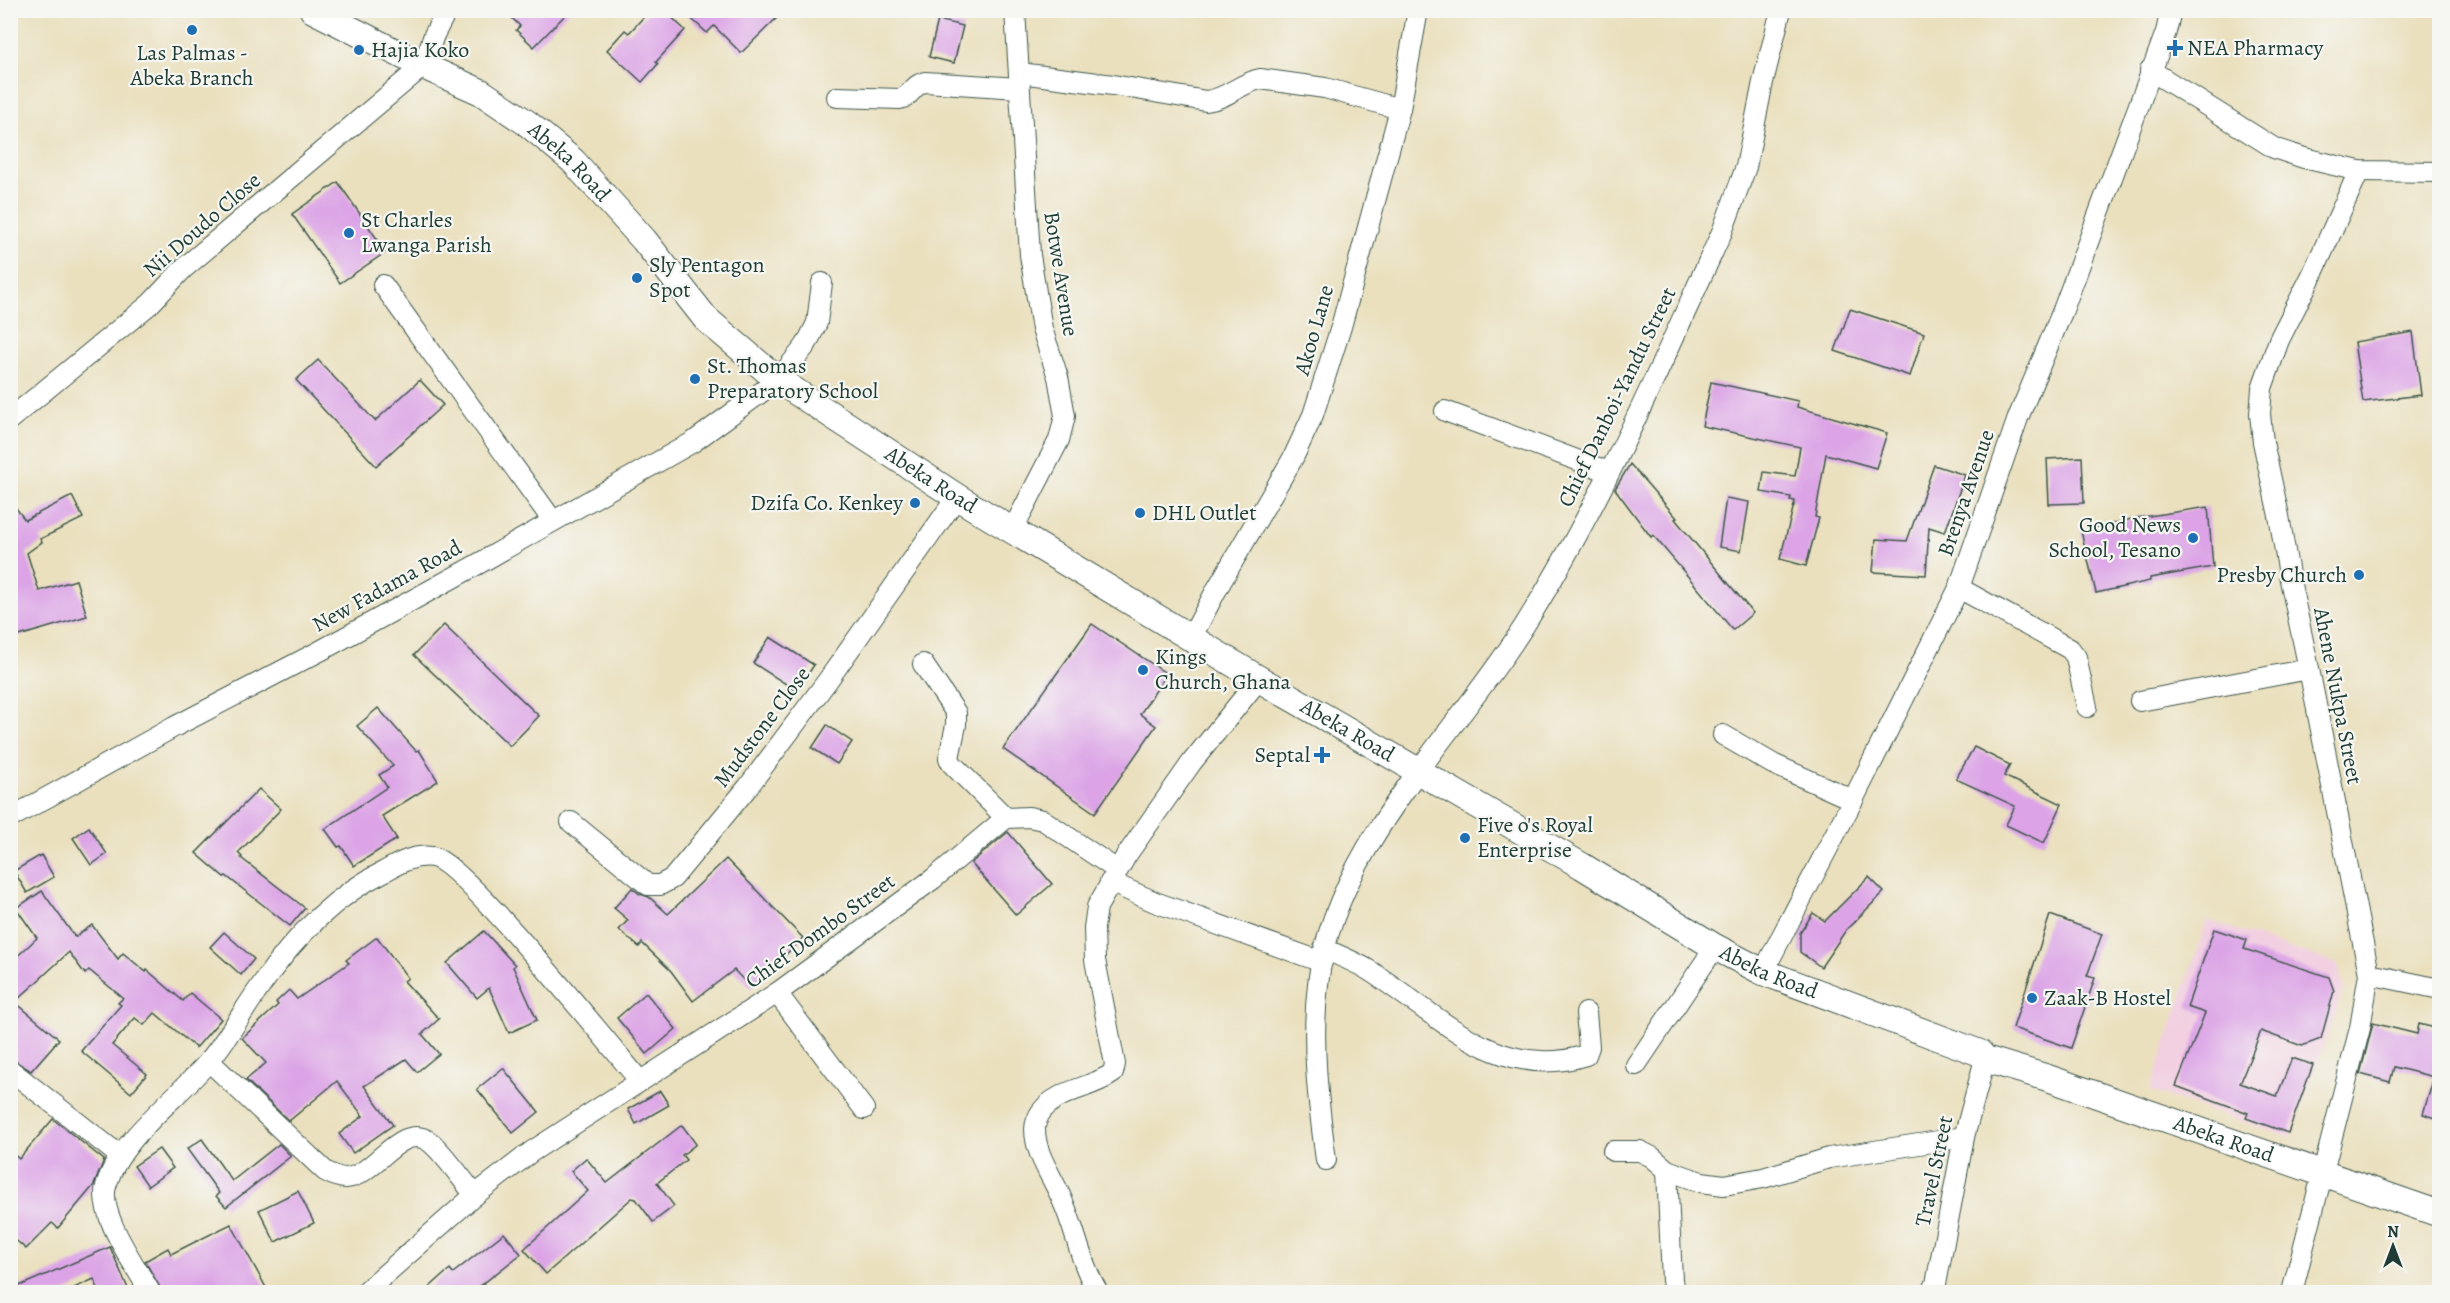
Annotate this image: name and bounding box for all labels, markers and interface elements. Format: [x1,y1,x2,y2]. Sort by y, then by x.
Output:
marker: Las Palmas - Abeka Branch [185,23,199,37]
place label: NEA Pharmacy [2187,33,2323,63]
place label: Hajia Koko [371,35,469,65]
place label: Las Palmas - Abeka Branch [129,38,254,93]
marker: NEA Pharmacy [2168,41,2182,55]
marker: Hajia Koko [352,43,366,57]
street label: Abeka Road [521,114,618,208]
street label: Nii Doudo Close [137,166,267,284]
place label: St Charles Lwanga Parish [361,205,492,260]
street label: Botwe Avenue [1036,209,1086,339]
marker: St Charles Lwanga Parish [342,226,356,240]
place label: Sly Pentagon Spot [649,250,765,305]
marker: Sly Pentagon Spot [630,271,644,285]
street label: Akoo Lane [1287,281,1341,380]
street label: Chief Danboi-Yandu Street [1551,282,1683,512]
place label: St. Thomas Preparatory School [707,351,878,406]
marker: St. Thomas Preparatory School [688,372,702,386]
street label: Brenya Avenue [1930,426,2002,560]
street label: Abeka Road [878,438,983,521]
place label: Dzifa Co. Kenkey [750,488,903,518]
marker: Dzifa Co. Kenkey [908,496,922,510]
place label: DHL Outlet [1152,498,1256,528]
marker: DHL Outlet [1133,506,1147,520]
place label: Good News School, Tesano [2048,510,2181,565]
marker: Good News School, Tesano [2186,531,2200,545]
street label: New Fadama Road [307,532,467,639]
place label: Presby Church [2216,560,2347,590]
marker: Presby Church [2352,568,2366,582]
street label: Ahene Nukpa Street [2306,604,2370,787]
place label: Kings Church, Ghana [1155,642,1292,697]
street label: Mudstone Close [707,660,817,794]
marker: Kings Church, Ghana [1136,663,1150,677]
street label: Abeka Road [1294,691,1400,770]
place label: Septal [1254,740,1310,770]
marker: Septal [1315,748,1329,762]
place label: Five o's Royal Enterprise [1477,810,1593,865]
marker: Five o's Royal Enterprise [1458,831,1472,845]
street label: Chief Dombo Street [739,866,901,996]
street label: Abeka Road [1714,937,1822,1006]
place label: Zaak-B Hostel [2044,983,2171,1013]
marker: Zaak-B Hostel [2025,991,2039,1005]
street label: Abeka Road [2169,1107,2278,1170]
street label: Travel Street [1908,1113,1960,1229]
north arrow [2363,1216,2423,1276]
text: N [2387,1221,2399,1243]

